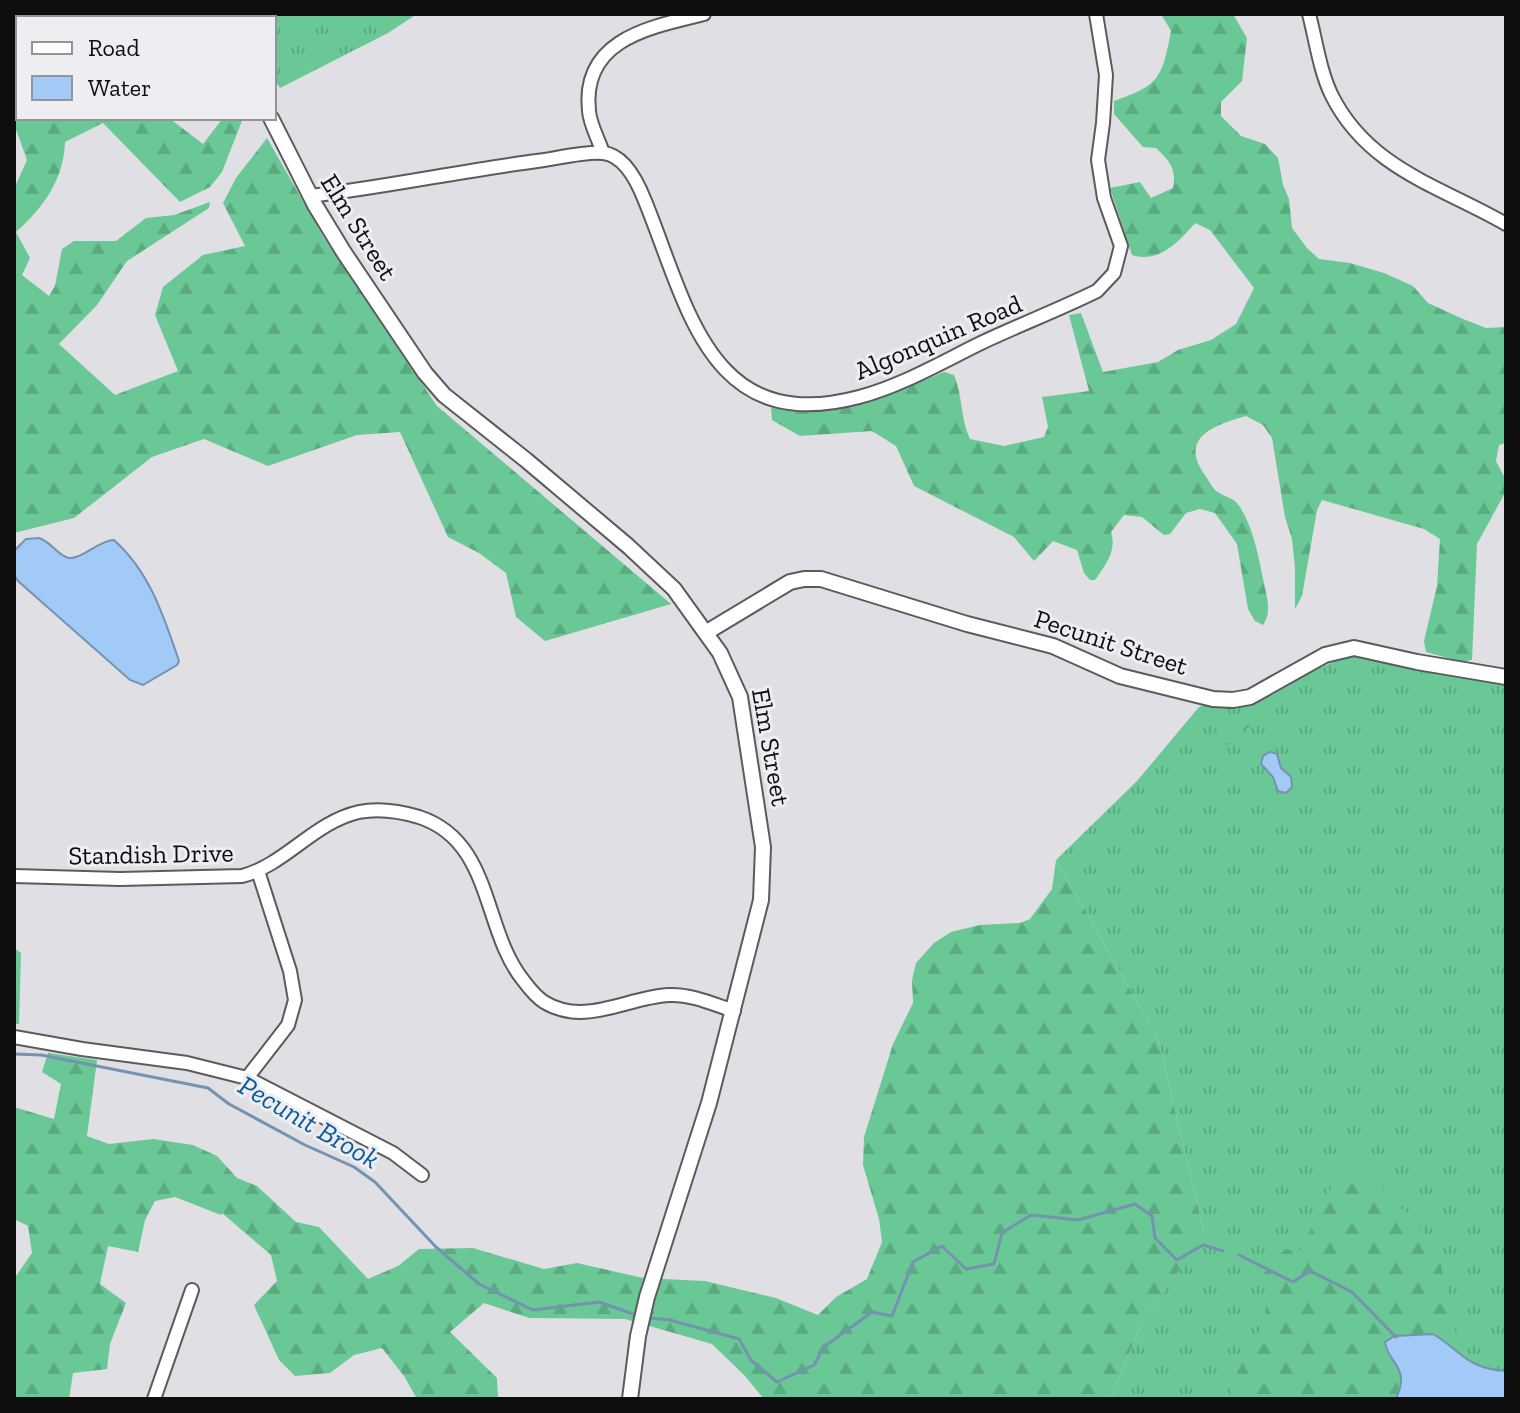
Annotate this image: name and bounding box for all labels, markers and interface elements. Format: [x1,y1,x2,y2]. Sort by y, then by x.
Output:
legend [16,16,276,120]
text: Road [88,33,140,62]
text: Water [88,73,151,102]
street label: Elm Street [314,168,404,286]
street label: Algonquin Road [849,287,1027,387]
street label: Pecunit Street [1030,602,1192,682]
street label: Elm Street [745,686,797,809]
street label: Standish Drive [68,837,234,871]
water label: Pecunit Brook [233,1068,385,1176]

